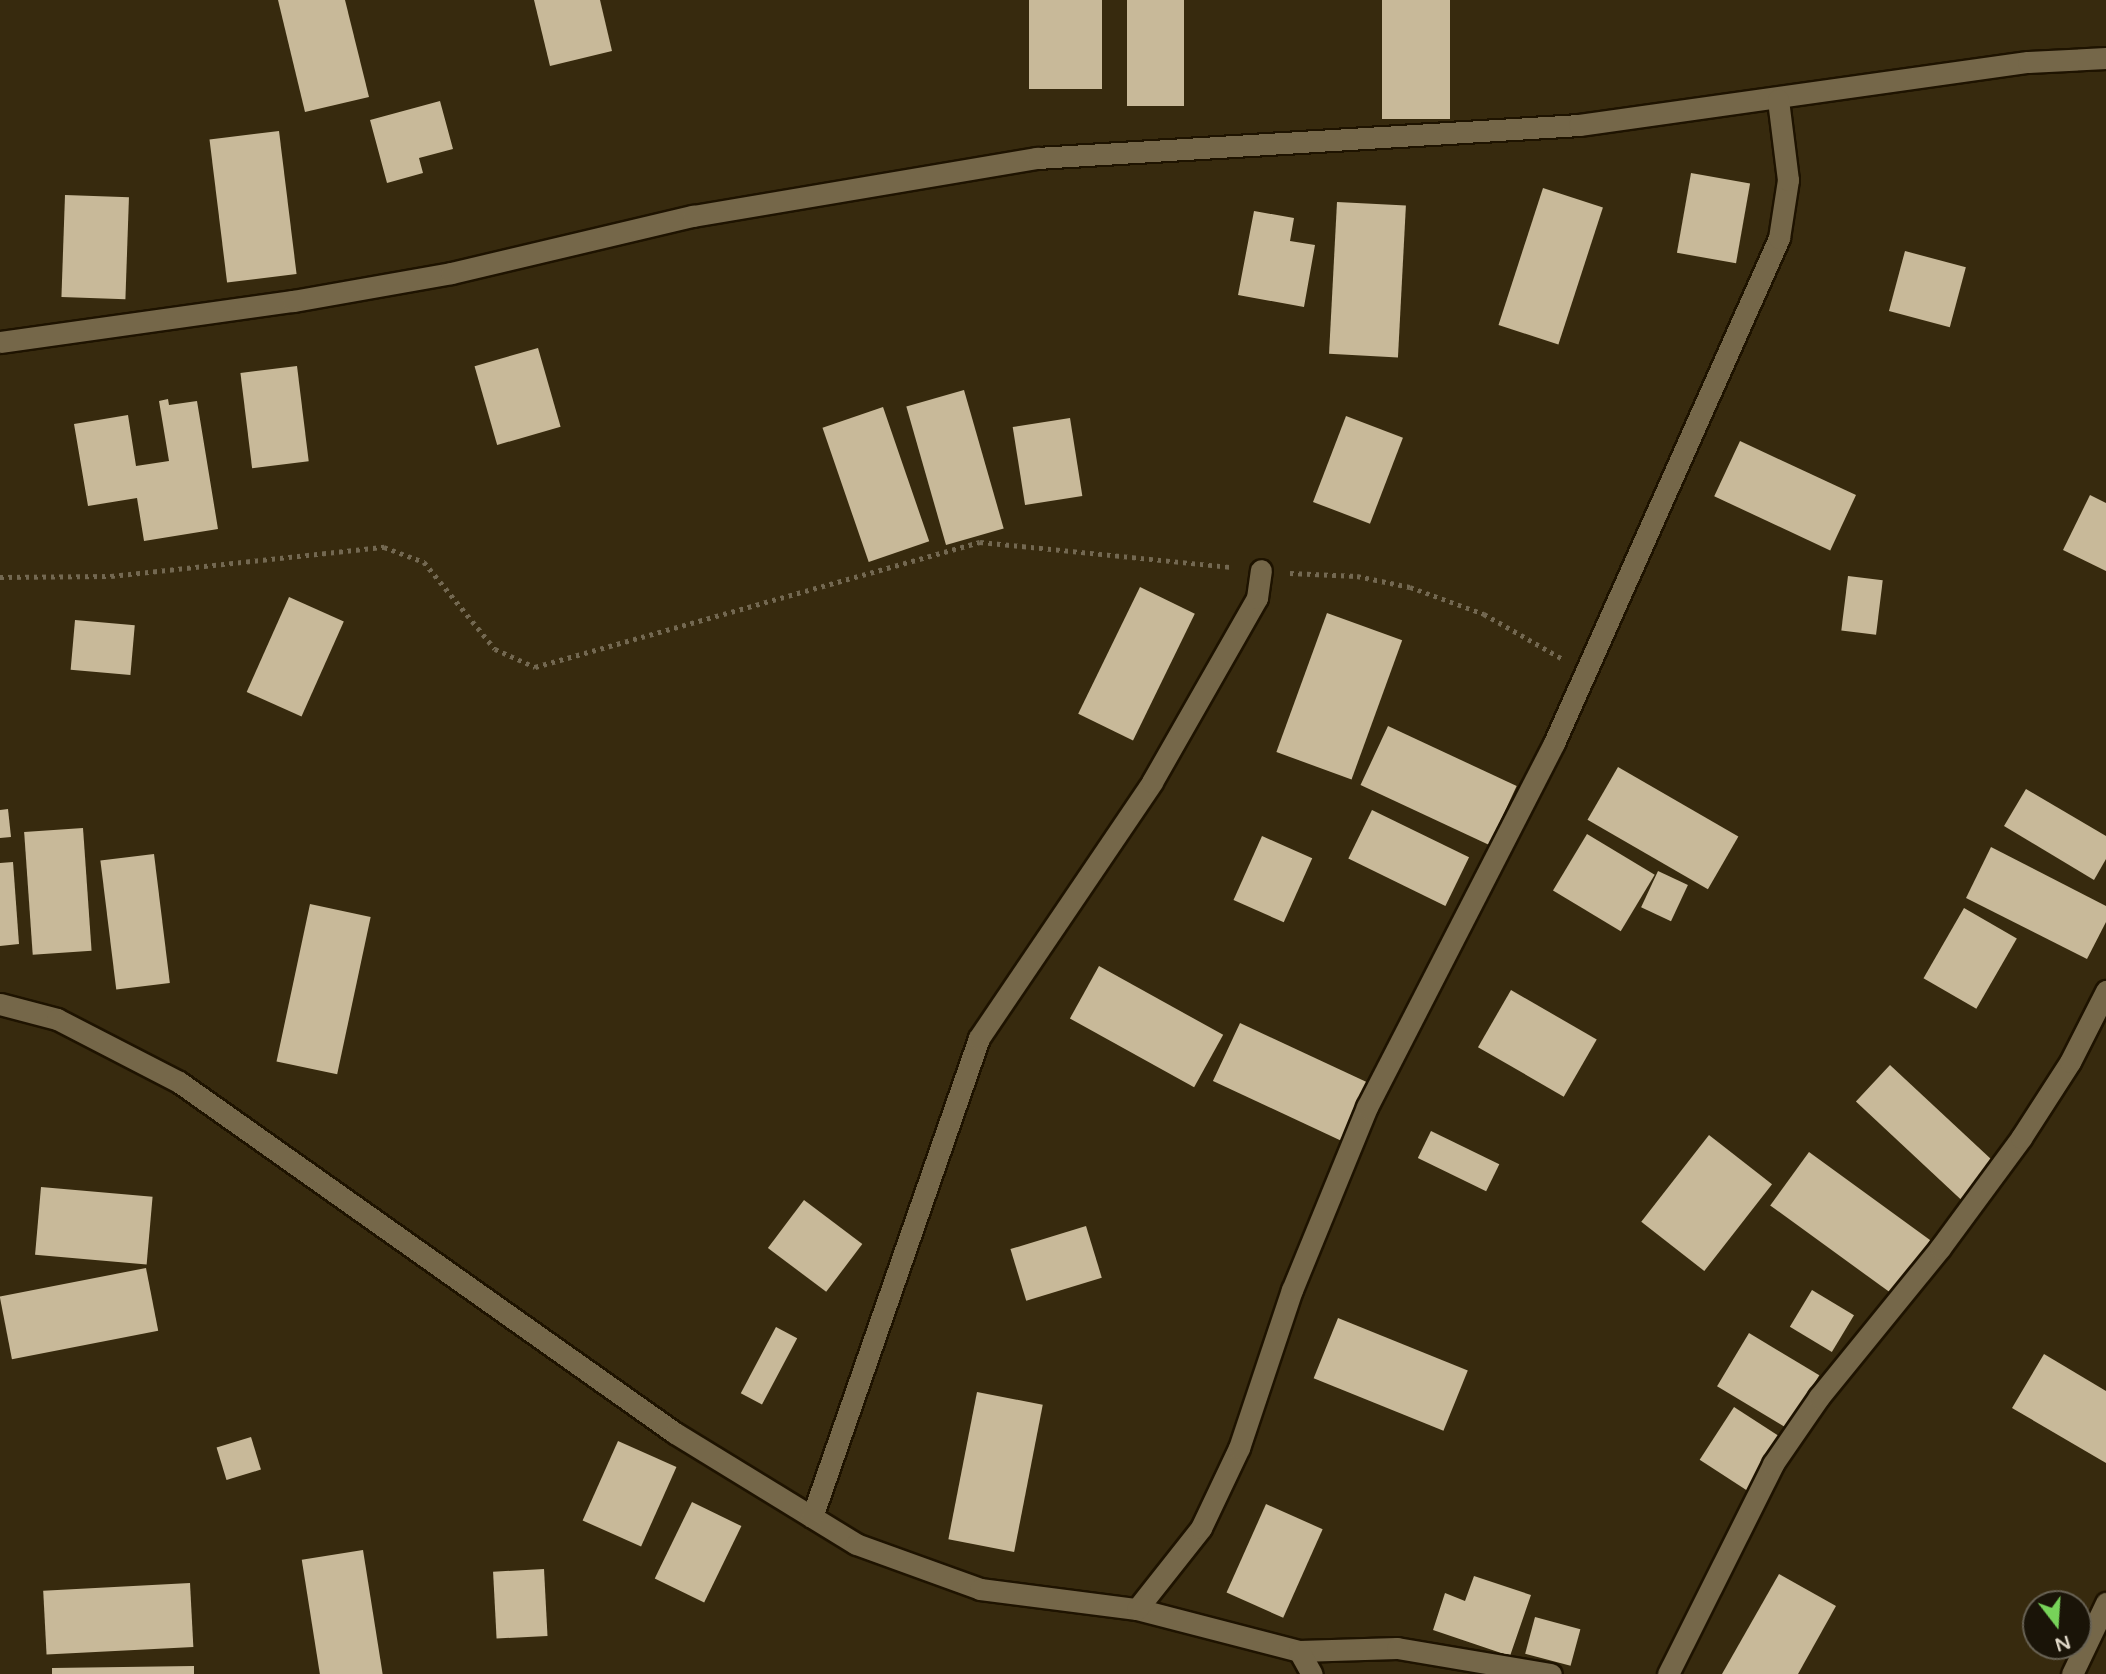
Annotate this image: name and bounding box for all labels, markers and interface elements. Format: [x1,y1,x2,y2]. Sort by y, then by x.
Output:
north arrow [2022,1590,2092,1660]
text: N [2052,1630,2073,1656]

